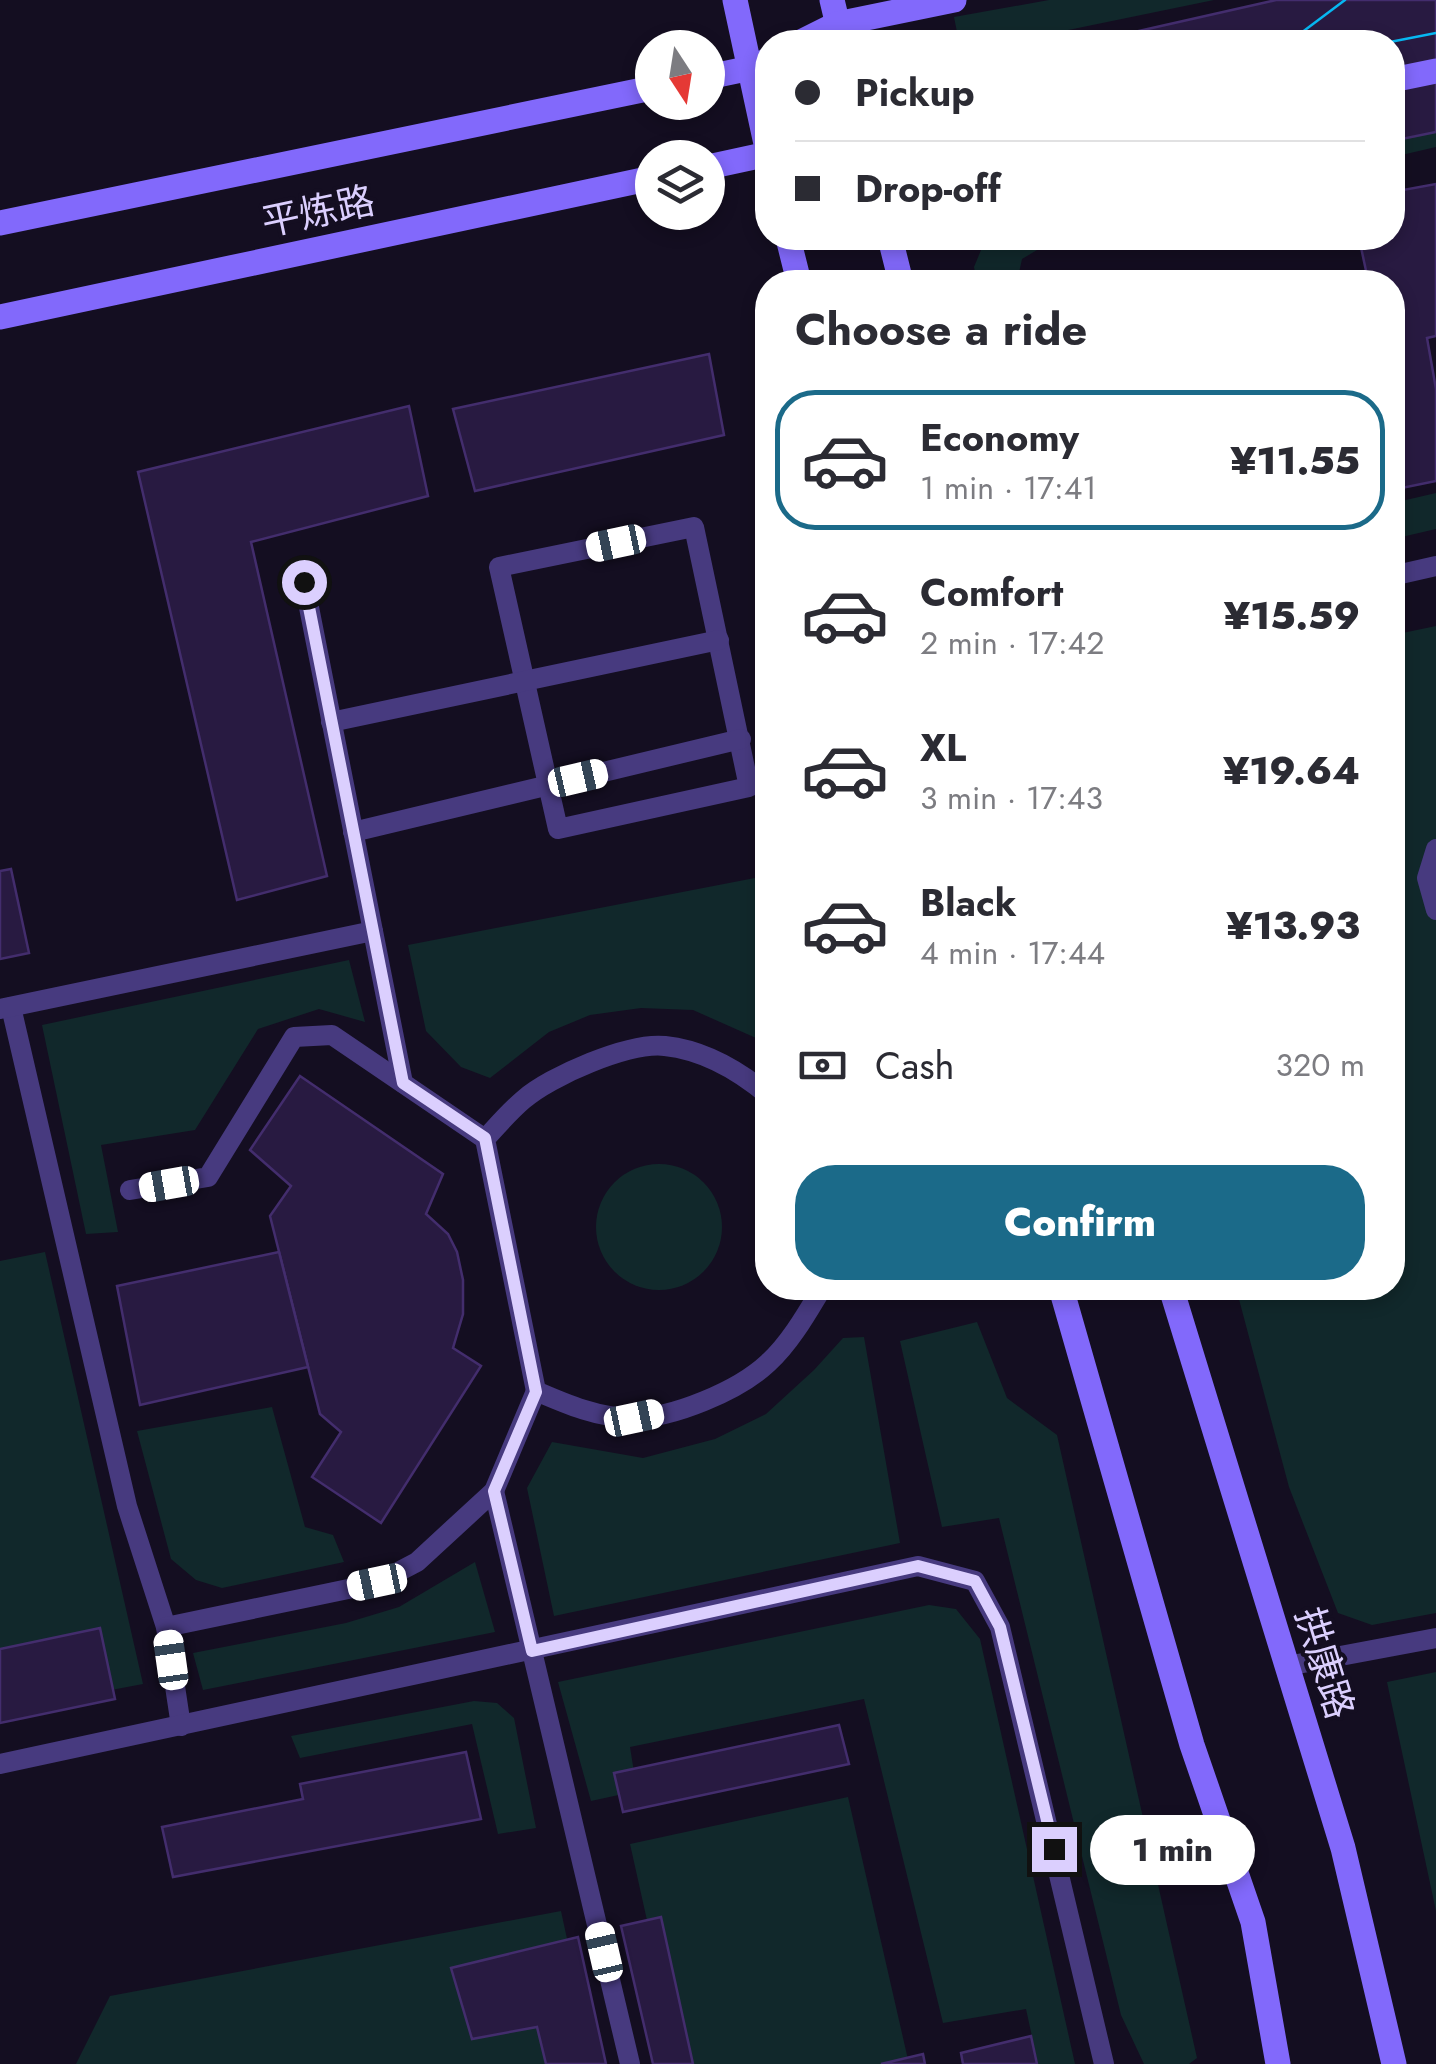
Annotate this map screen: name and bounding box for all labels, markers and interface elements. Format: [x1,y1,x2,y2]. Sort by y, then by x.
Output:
north arrow [635,30,725,120]
map controls [635,30,725,230]
text: Pickup [855,65,975,120]
button: layers [635,140,725,230]
text: Drop-off [855,161,1001,216]
street label: 平炼路 [257,172,379,250]
text: Choose a ride [795,297,1087,362]
text: Economy [920,410,1079,465]
icon: car [800,415,890,505]
text: ¥11.55 [1230,433,1360,488]
text: 1 min · 17:41 [920,465,1097,511]
car [584,522,648,564]
route start [282,560,327,605]
text: Comfort [920,565,1063,620]
icon: car [800,570,890,660]
text: ¥15.59 [1224,588,1360,643]
text: 2 min · 17:42 [920,620,1104,666]
text: XL [920,720,966,775]
icon: car [800,725,890,815]
text: ¥19.64 [1223,743,1360,798]
car [545,757,611,799]
text: 3 min · 17:43 [920,775,1103,821]
text: Black [920,875,1017,930]
icon: car [800,880,890,970]
text: ¥13.93 [1226,898,1360,953]
text: 4 min · 17:44 [920,930,1105,976]
icon: cash [795,1038,850,1093]
text: Cash [875,1038,955,1093]
text: 320 m [1276,1042,1365,1088]
car [137,1164,201,1204]
button: Confirm [795,1165,1365,1280]
car [602,1397,666,1439]
car [345,1561,409,1603]
street label: 拱康路 [1282,1600,1368,1726]
car [152,1628,190,1692]
callout: 1 min [1089,1814,1254,1884]
route end [1032,1827,1077,1872]
text: 1 min [1132,1827,1213,1873]
car [583,1919,625,1985]

